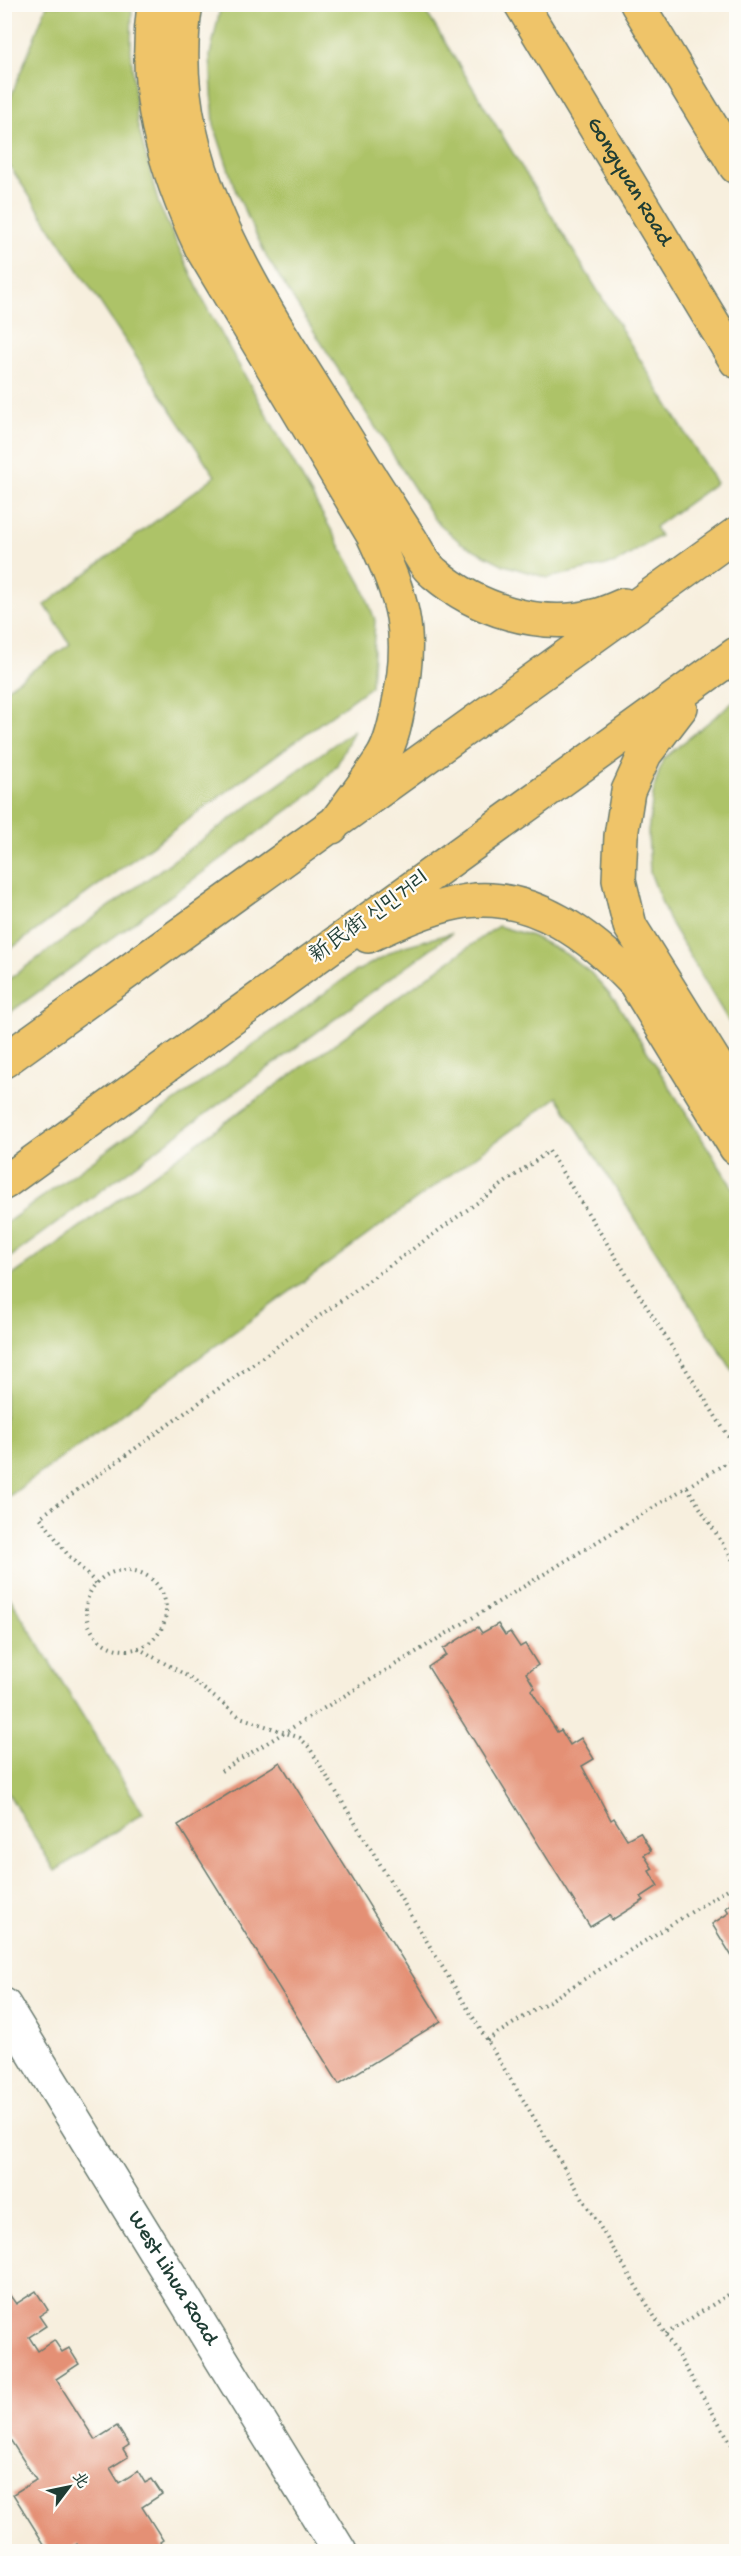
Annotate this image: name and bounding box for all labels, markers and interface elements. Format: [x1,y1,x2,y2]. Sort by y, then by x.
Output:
street label: Gongyuan Road [580,113,678,253]
street label: 新民街 신민거리 [304,865,435,970]
street label: West Lihua Road [121,2207,224,2352]
north arrow [39,2457,99,2517]
text: 北 [66,2469,92,2493]

